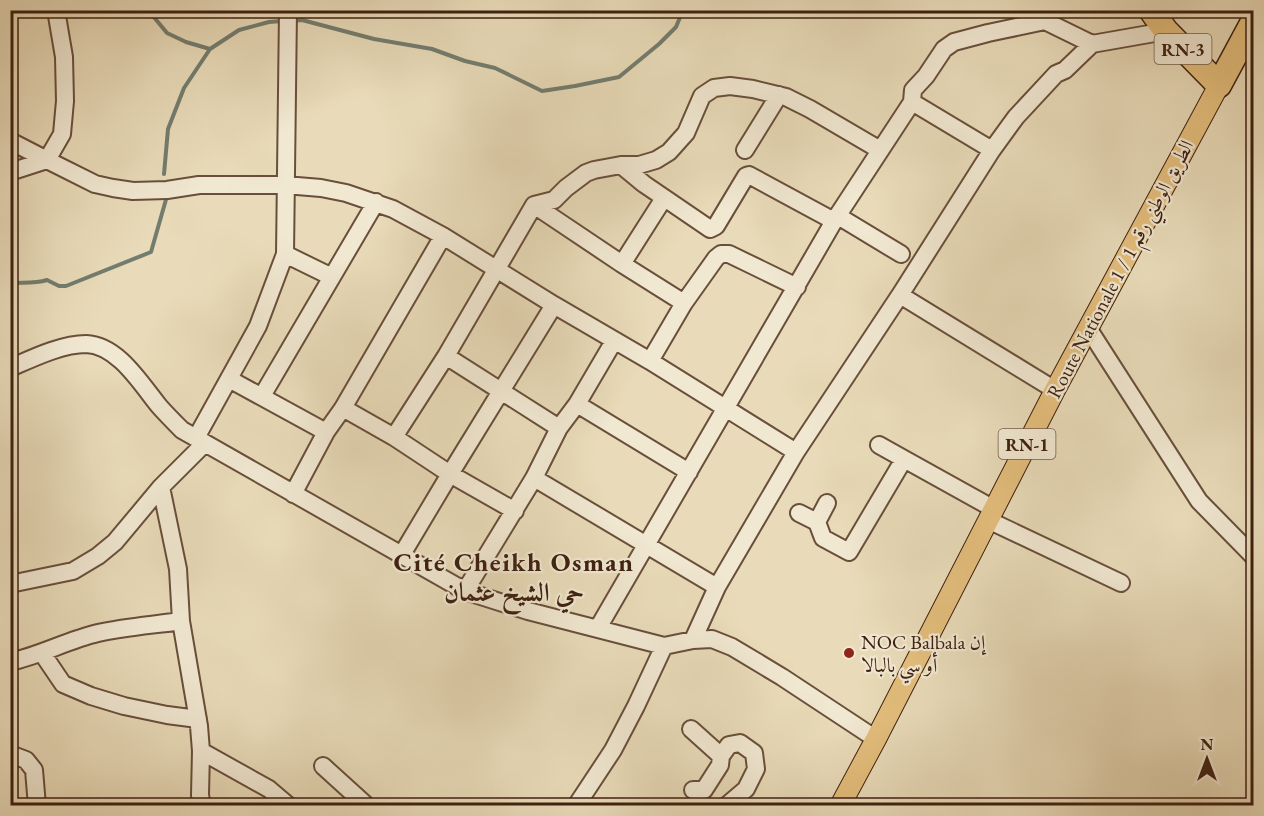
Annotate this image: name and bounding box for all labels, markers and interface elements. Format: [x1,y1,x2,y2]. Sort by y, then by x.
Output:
road number: RN-3 [1154,34,1212,64]
street label: Route Nationale 1 / الطريق الوطني رقم 1 [1041,135,1205,406]
road number: RN-1 [998,429,1056,459]
district label: Cité Cheikh Osman حي الشيخ عثمان [394,545,634,616]
place label: NOC Balbala إن أو سي بالبالا [861,629,987,684]
marker: NOC Balbala إن أو سي بالبالا [842,646,856,660]
north arrow [1177,729,1237,789]
text: N [1201,734,1214,755]

